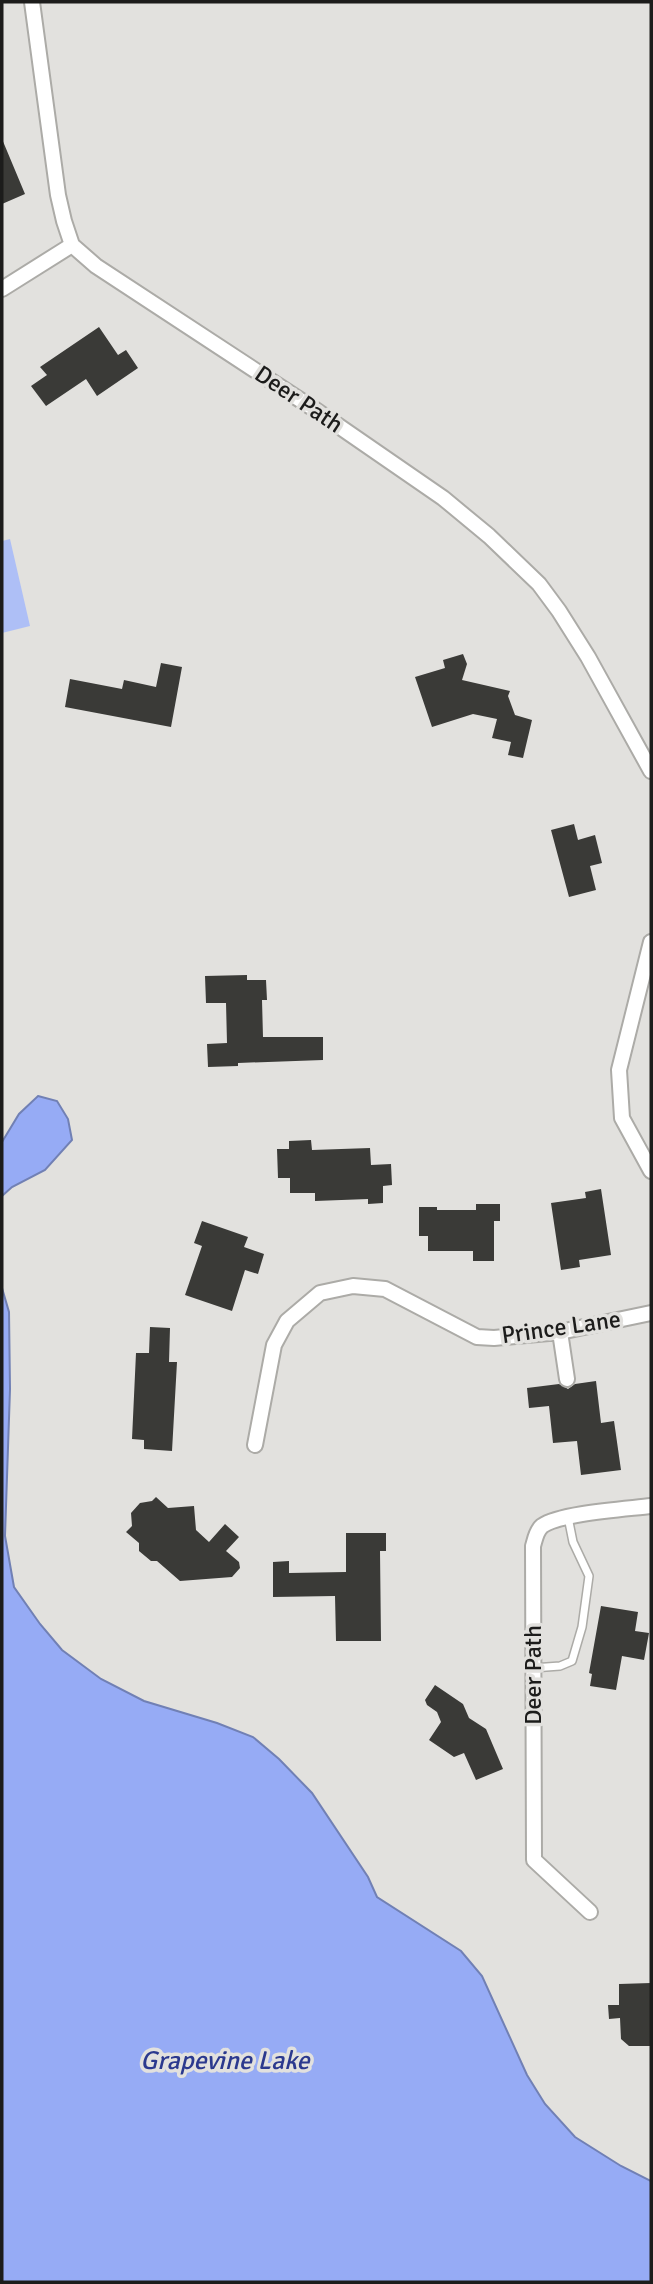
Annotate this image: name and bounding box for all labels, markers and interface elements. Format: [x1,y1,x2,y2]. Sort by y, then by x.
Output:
street label: Deer Path [249,359,349,439]
street label: Prince Lane [499,1304,623,1350]
street label: Deer Path [518,1625,548,1725]
water label: Grapevine Lake [140,2045,312,2077]

